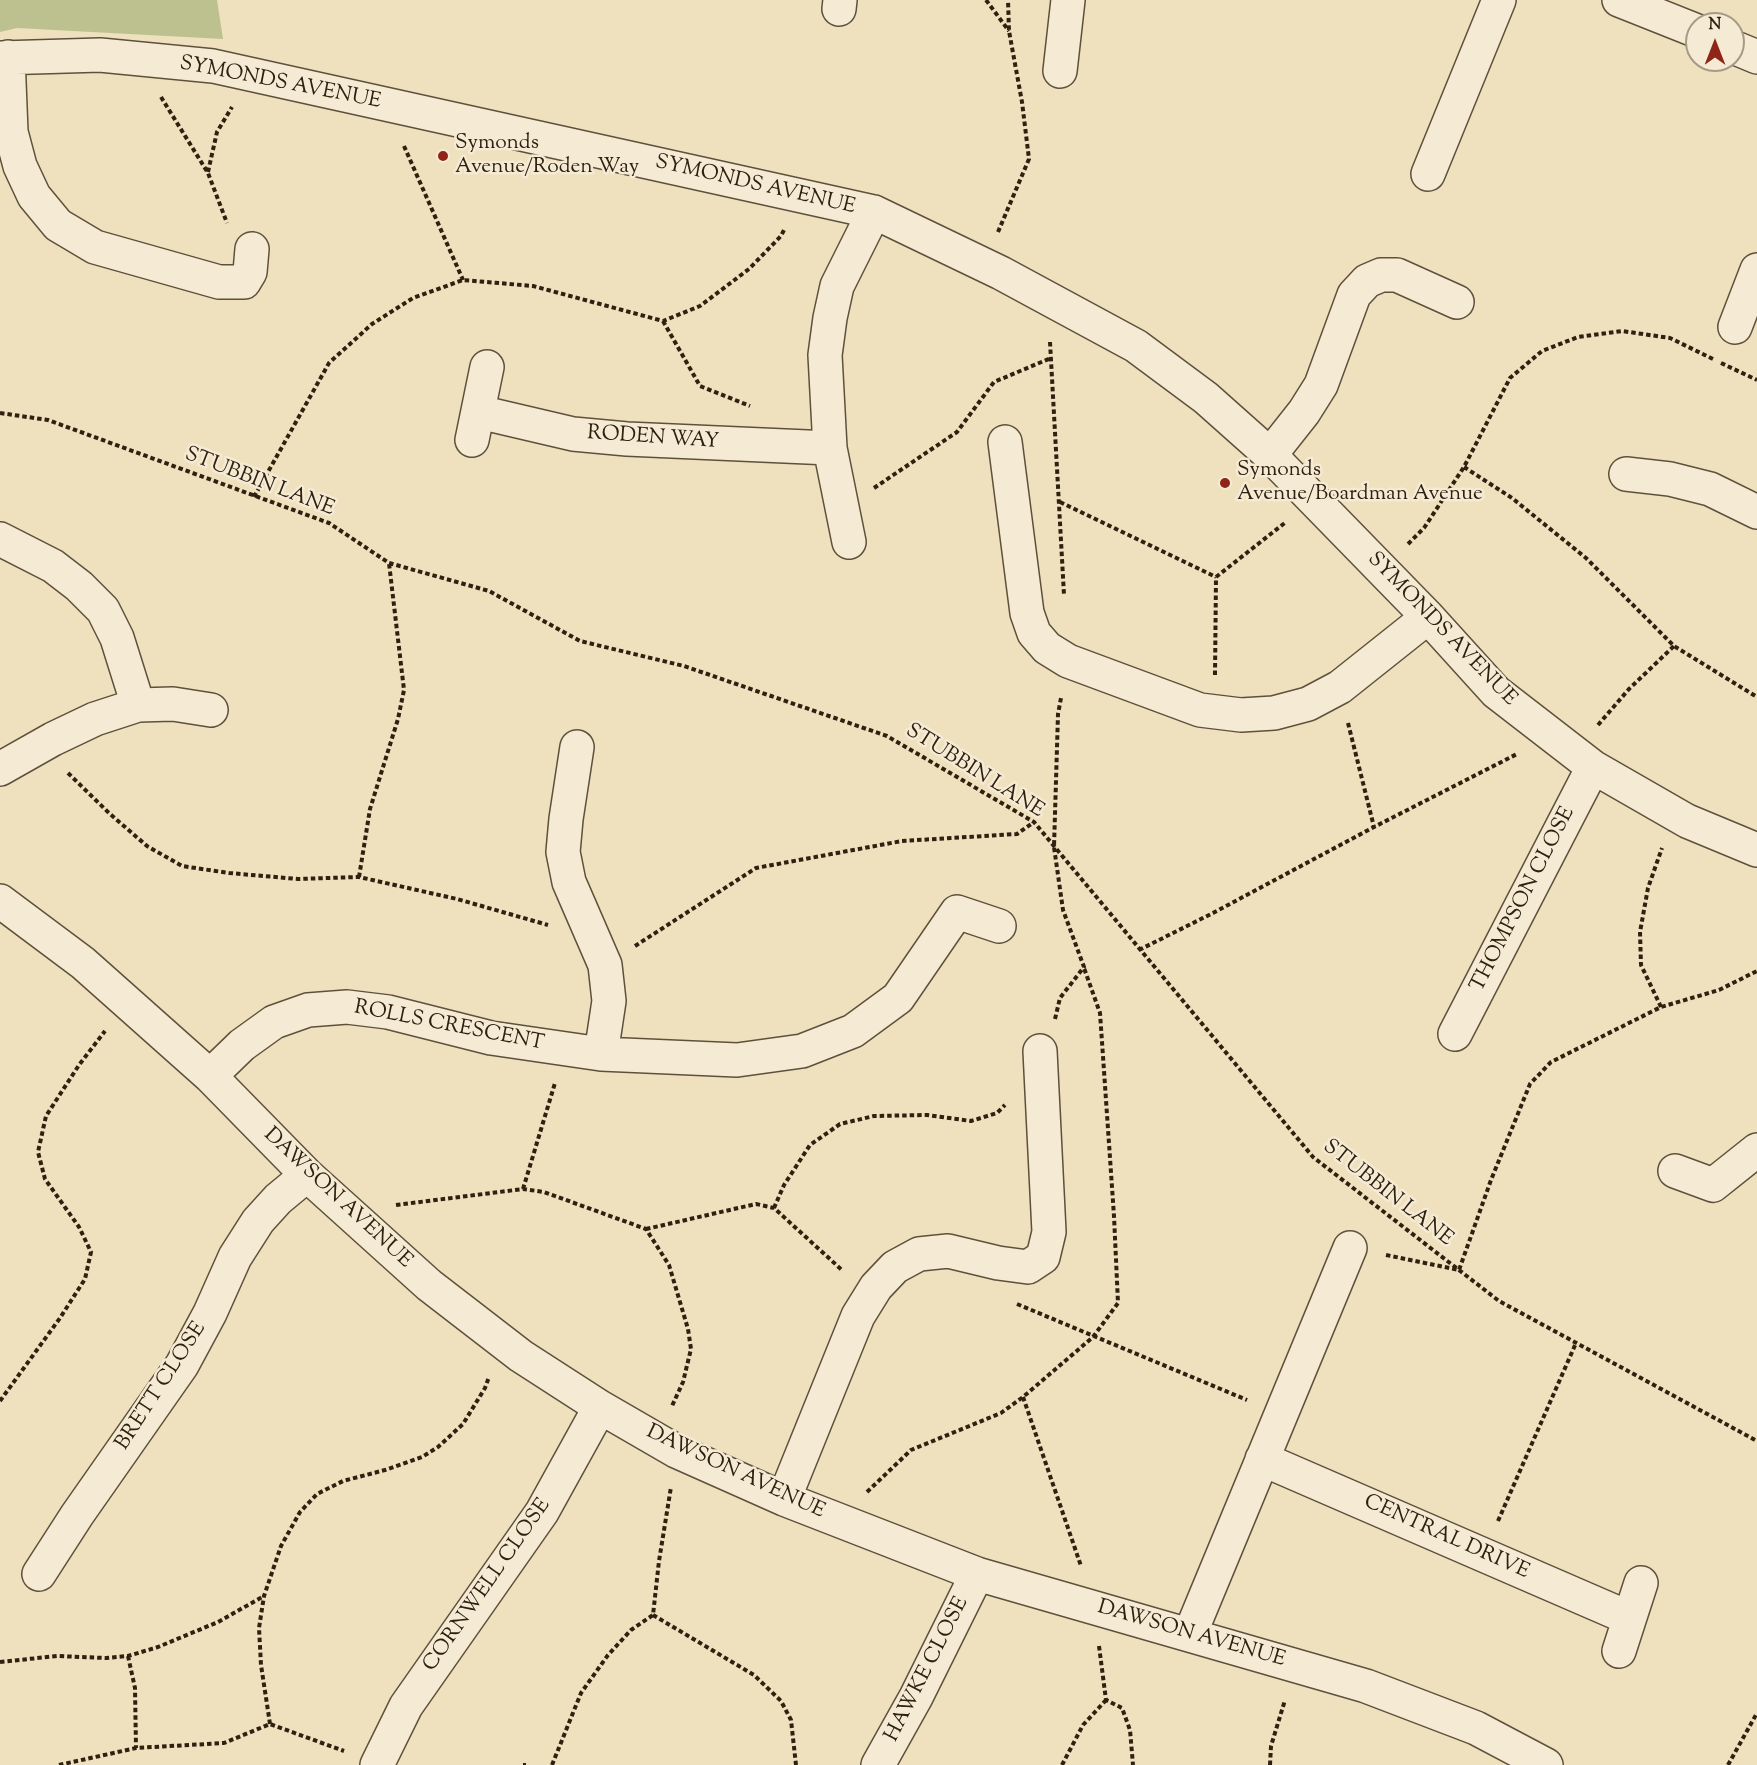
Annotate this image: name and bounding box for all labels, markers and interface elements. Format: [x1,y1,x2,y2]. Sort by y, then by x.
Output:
north arrow [1685,12,1745,72]
text: N [1709,14,1721,37]
street label: SYMONDS AVENUE [177,52,383,116]
place label: Symonds Avenue/Roden Way [455,131,639,181]
marker: Symonds Avenue/Roden Way [436,149,450,163]
street label: SYMONDS AVENUE [653,151,857,221]
street label: RODEN WAY [586,422,720,456]
street label: STUBBIN LANE [181,443,337,523]
place label: Symonds Avenue/Boardman Avenue [1237,458,1483,508]
marker: Symonds Avenue/Boardman Avenue [1218,476,1232,490]
street label: SYMONDS AVENUE [1361,548,1521,712]
street label: STUBBIN LANE [900,719,1048,825]
street label: THOMPSON CLOSE [1466,803,1582,997]
street label: ROLLS CRESCENT [352,996,546,1058]
street label: DAWSON AVENUE [257,1124,417,1274]
street label: STUBBIN LANE [1317,1135,1457,1253]
street label: BRETT CLOSE [111,1318,213,1456]
street label: DAWSON AVENUE [642,1421,828,1525]
street label: CENTRAL DRIVE [1359,1490,1533,1586]
street label: CORNWELL CLOSE [419,1495,557,1677]
street label: HAWKE CLOSE [881,1593,975,1747]
street label: DAWSON AVENUE [1094,1596,1288,1674]

